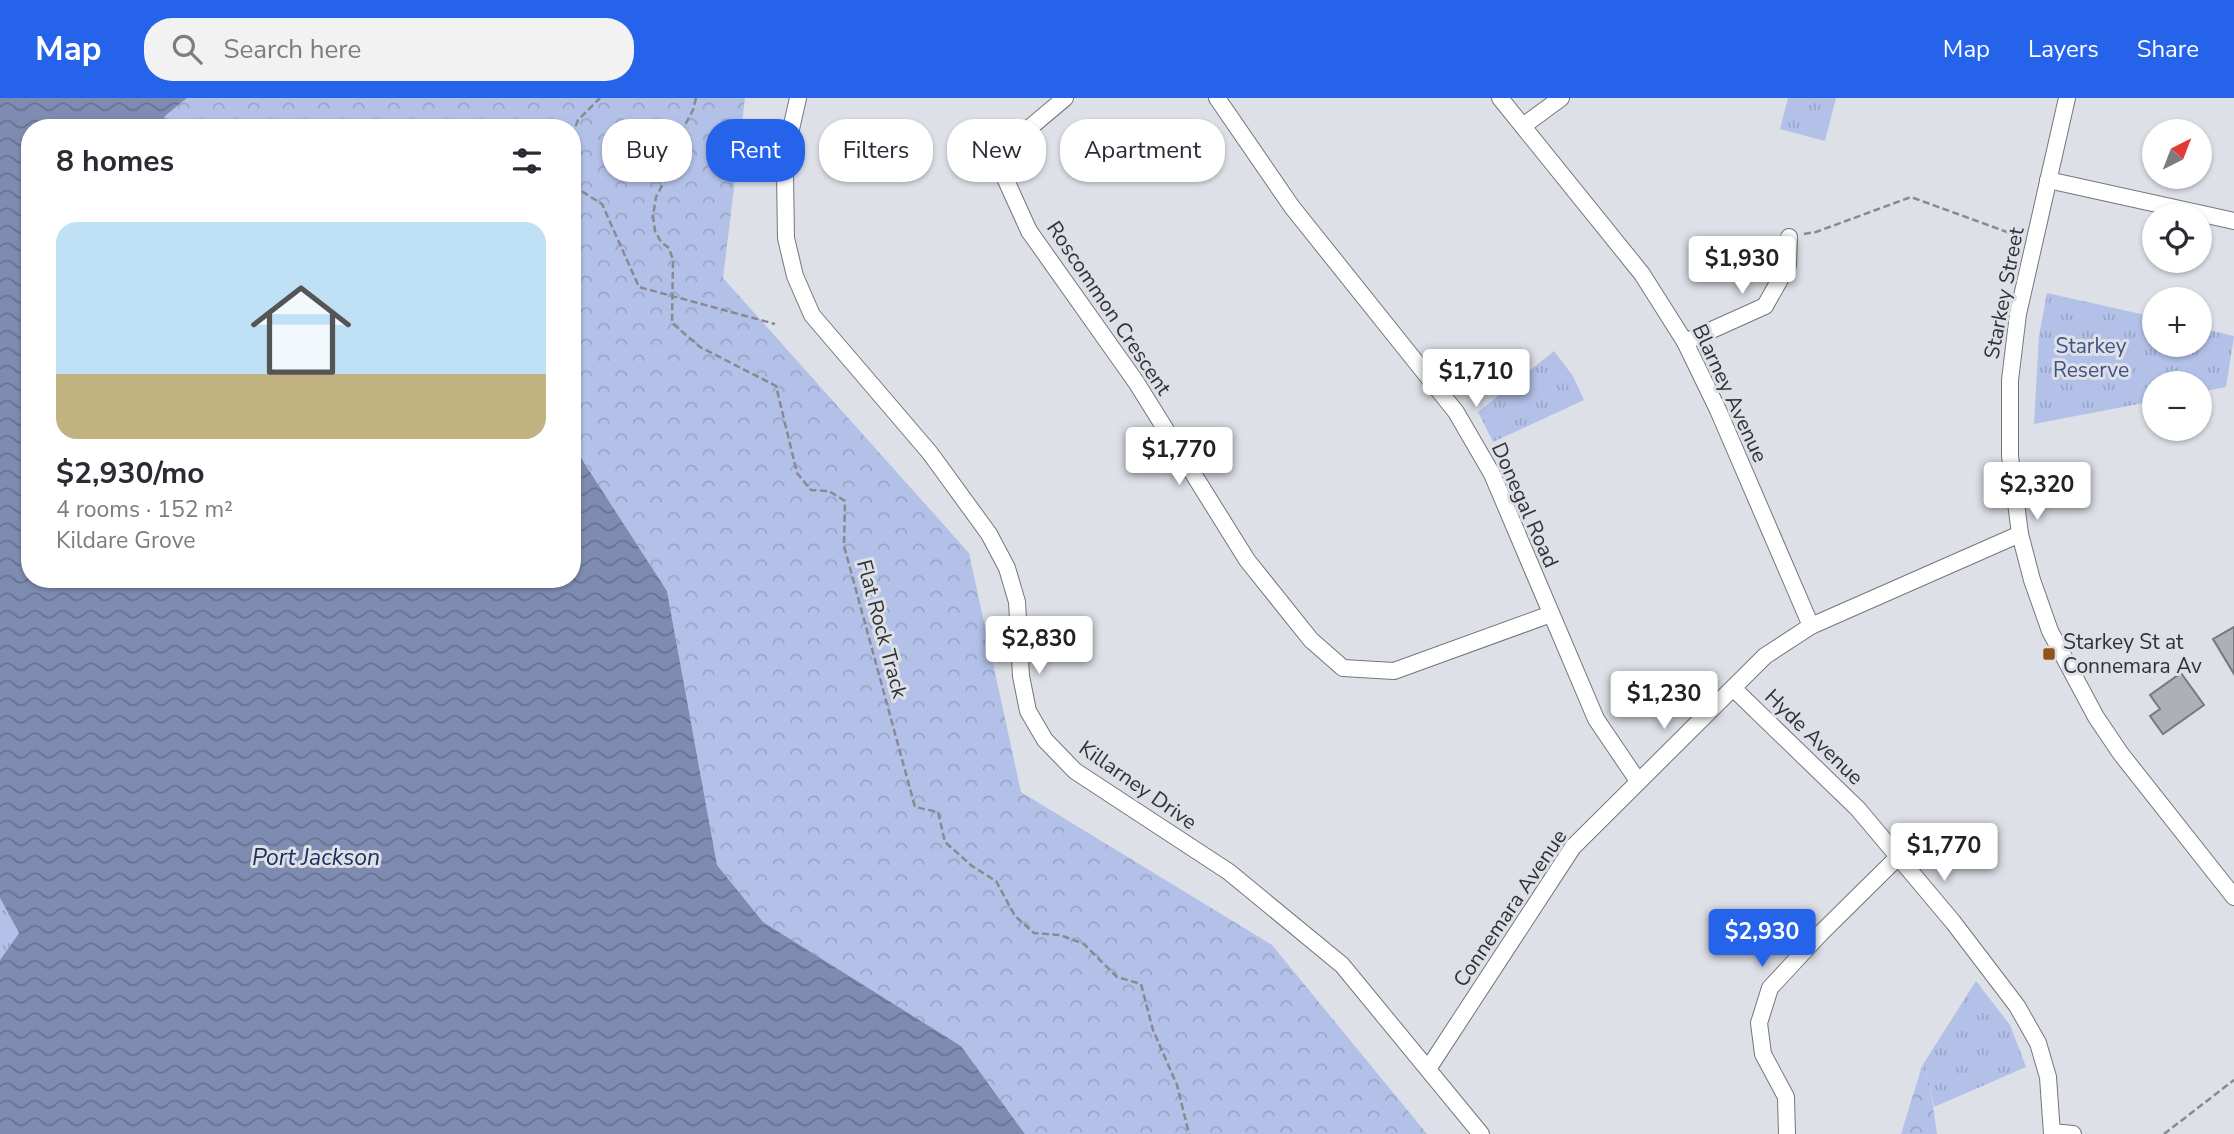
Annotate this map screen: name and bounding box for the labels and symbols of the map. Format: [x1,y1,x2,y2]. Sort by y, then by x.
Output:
north arrow [2142,119,2212,189]
street label: Roscommon Crescent [1040,215,1178,401]
street label: Starkey Street [1978,224,2031,361]
pin: $1,930 [1685,236,1799,296]
street label: Blarney Avenue [1686,319,1774,467]
park label: Starkey Reserve [2053,332,2129,384]
pin: $1,710 [1419,350,1533,409]
pin: $1,770 [1122,428,1236,487]
street label: Donegal Road [1485,438,1565,572]
pin: $2,320 [1980,462,2094,522]
street label: Flat Rock Track [850,557,914,702]
pin: $2,830 [982,616,1096,676]
place label: Starkey St at Connemara Av [2063,628,2202,680]
marker: Starkey St at Connemara Av [2041,646,2057,662]
pin: $1,230 [1607,672,1721,731]
street label: Hyde Avenue [1759,683,1869,791]
street label: Killarney Drive [1073,734,1203,836]
street label: Connemara Avenue [1447,824,1573,992]
pin: $1,770 [1887,824,2001,883]
water label: Port Jackson [252,842,380,873]
pin: $2,930 [1705,910,1819,969]

